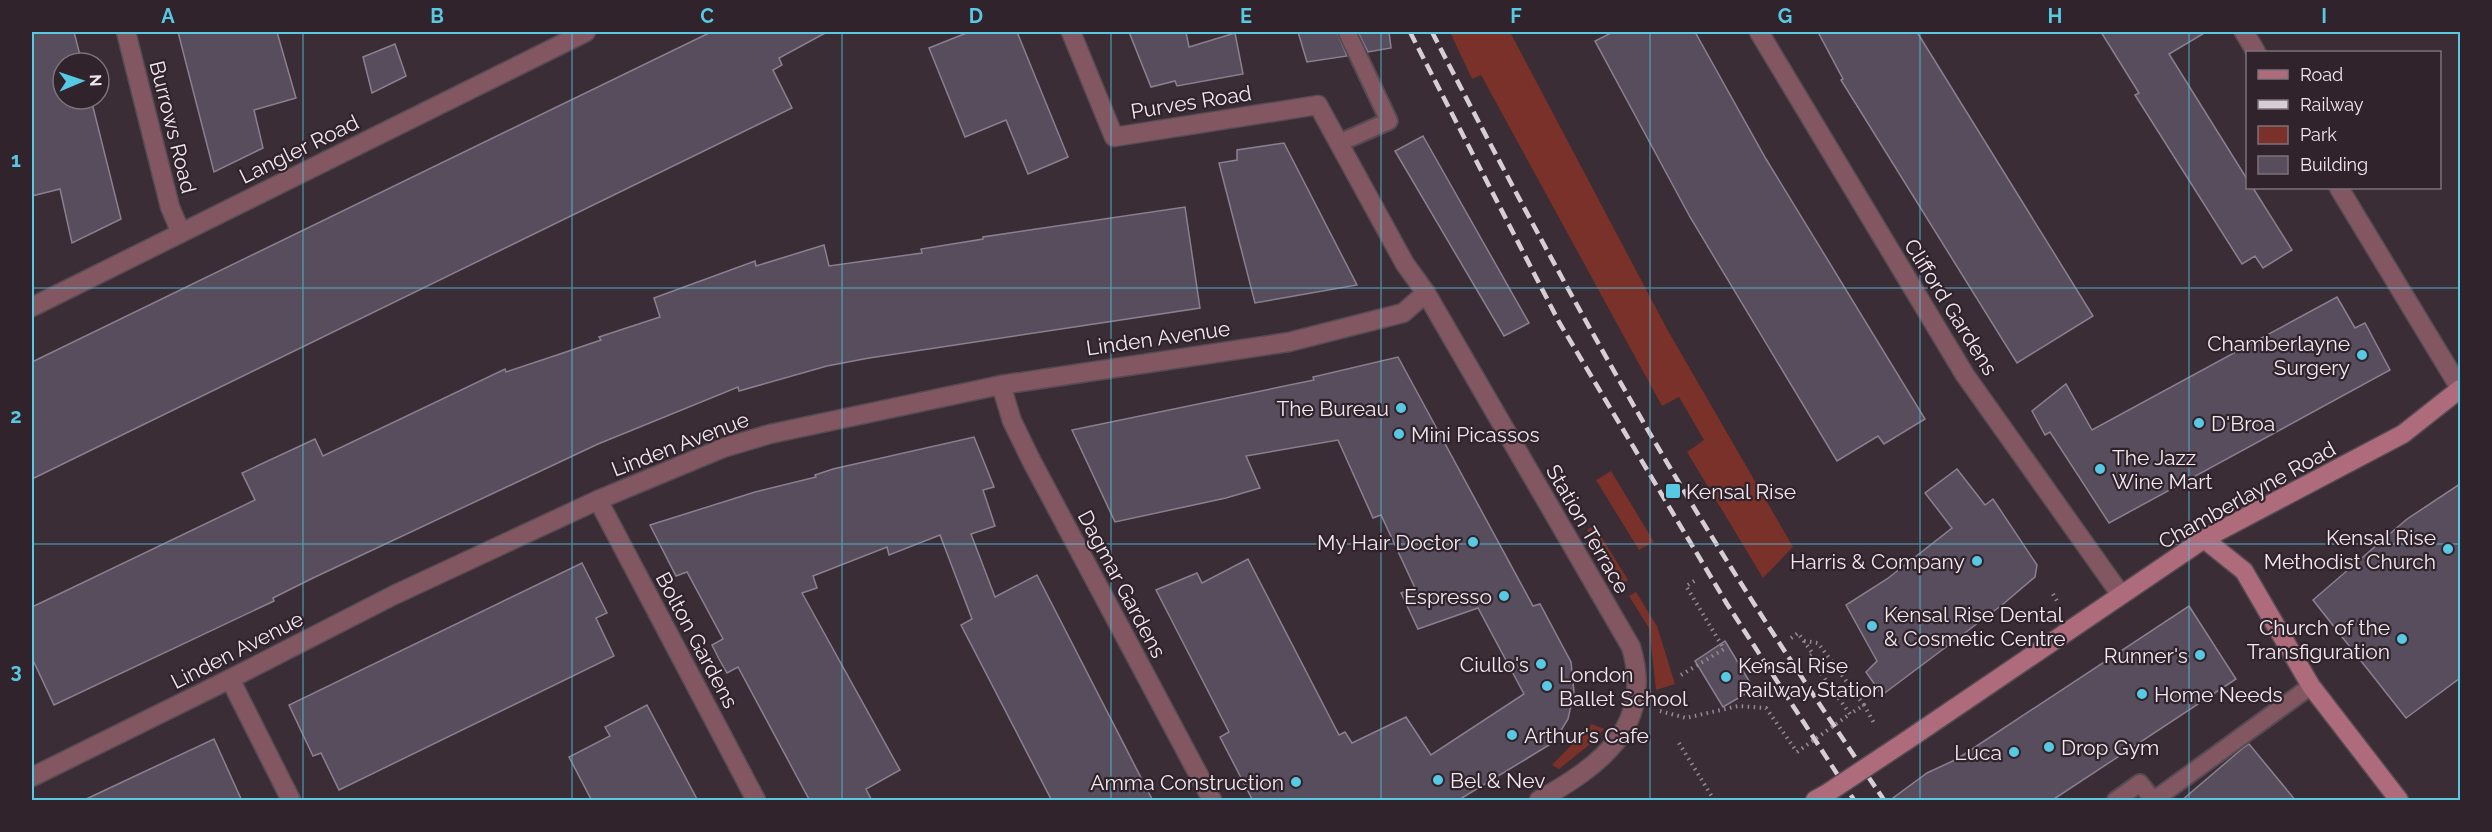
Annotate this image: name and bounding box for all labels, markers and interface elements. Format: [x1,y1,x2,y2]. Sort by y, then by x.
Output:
text: A [161,4,175,28]
text: B [430,4,444,28]
text: C [700,4,714,28]
text: D [969,4,983,28]
text: E [1240,4,1252,28]
text: F [1510,4,1522,28]
text: G [1778,4,1792,28]
text: H [2048,4,2062,28]
text: I [2321,4,2327,28]
north arrow [51,51,111,111]
legend [2246,51,2441,189]
street label: Burrows Road [144,58,202,196]
text: Road [2300,64,2343,85]
text: N [86,74,105,87]
street label: Purves Road [1129,80,1253,124]
text: Railway [2300,94,2364,115]
street label: Langler Road [235,109,363,189]
text: Park [2300,124,2337,145]
text: 1 [11,148,21,172]
text: Building [2300,154,2368,175]
street label: Clifford Gardens [1899,234,2003,380]
street label: Linden Avenue [1084,316,1232,360]
place label: Chamberlayne Surgery [2207,331,2350,380]
marker: Chamberlayne Surgery [2355,348,2369,362]
place label: The Bureau [1277,396,1389,421]
marker: The Bureau [1394,401,1408,415]
text: 2 [10,404,22,428]
street label: Linden Avenue [608,406,752,482]
place label: D'Broa [2211,411,2275,436]
marker: D'Broa [2192,416,2206,430]
place label: Mini Picassos [1411,422,1540,447]
marker: Mini Picassos [1392,427,1406,441]
street label: Chamberlayne Road [2154,436,2340,554]
place label: The Jazz Wine Mart [2112,445,2213,494]
street label: Station Terrace [1541,460,1635,598]
marker: The Jazz Wine Mart [2093,462,2107,476]
place label: Kensal Rise [1686,479,1796,504]
marker: Kensal Rise [1664,482,1682,500]
street label: Dagmar Gardens [1073,506,1171,662]
place label: Kensal Rise Methodist Church [2264,525,2436,574]
place label: My Hair Doctor [1317,530,1462,555]
marker: My Hair Doctor [1466,535,1480,549]
marker: Kensal Rise Methodist Church [2441,542,2455,556]
place label: Harris & Company [1790,549,1965,574]
marker: Harris & Company [1970,554,1984,568]
street label: Bolton Gardens [651,568,743,712]
place label: Espresso [1404,584,1492,609]
marker: Espresso [1497,589,1511,603]
place label: Kensal Rise Dental & Cosmetic Centre [1884,602,2066,651]
street label: Linden Avenue [167,606,307,694]
place label: Church of the Transfiguration [2247,615,2390,664]
marker: Kensal Rise Dental & Cosmetic Centre [1865,619,1879,633]
marker: Church of the Transfiguration [2395,632,2409,646]
place label: Runner's [2104,643,2188,668]
marker: Runner's [2193,648,2207,662]
place label: Ciullo's [1460,652,1529,677]
place label: Kensal Rise Railway Station [1738,653,1884,702]
marker: Ciullo's [1534,657,1548,671]
text: 3 [10,659,22,683]
place label: London Ballet School [1559,662,1688,711]
marker: Kensal Rise Railway Station [1719,670,1733,684]
marker: London Ballet School [1540,679,1554,693]
place label: Home Needs [2154,682,2283,707]
marker: Home Needs [2135,687,2149,701]
place label: Arthur's Cafe [1524,723,1649,748]
marker: Arthur's Cafe [1505,728,1519,742]
place label: Drop Gym [2061,735,2159,760]
place label: Luca [1954,740,2002,765]
marker: Drop Gym [2042,740,2056,754]
marker: Luca [2007,745,2021,759]
place label: Bel & Nev [1450,768,1545,793]
place label: Amma Construction [1090,770,1284,795]
marker: Bel & Nev [1431,773,1445,787]
marker: Amma Construction [1289,775,1303,789]

